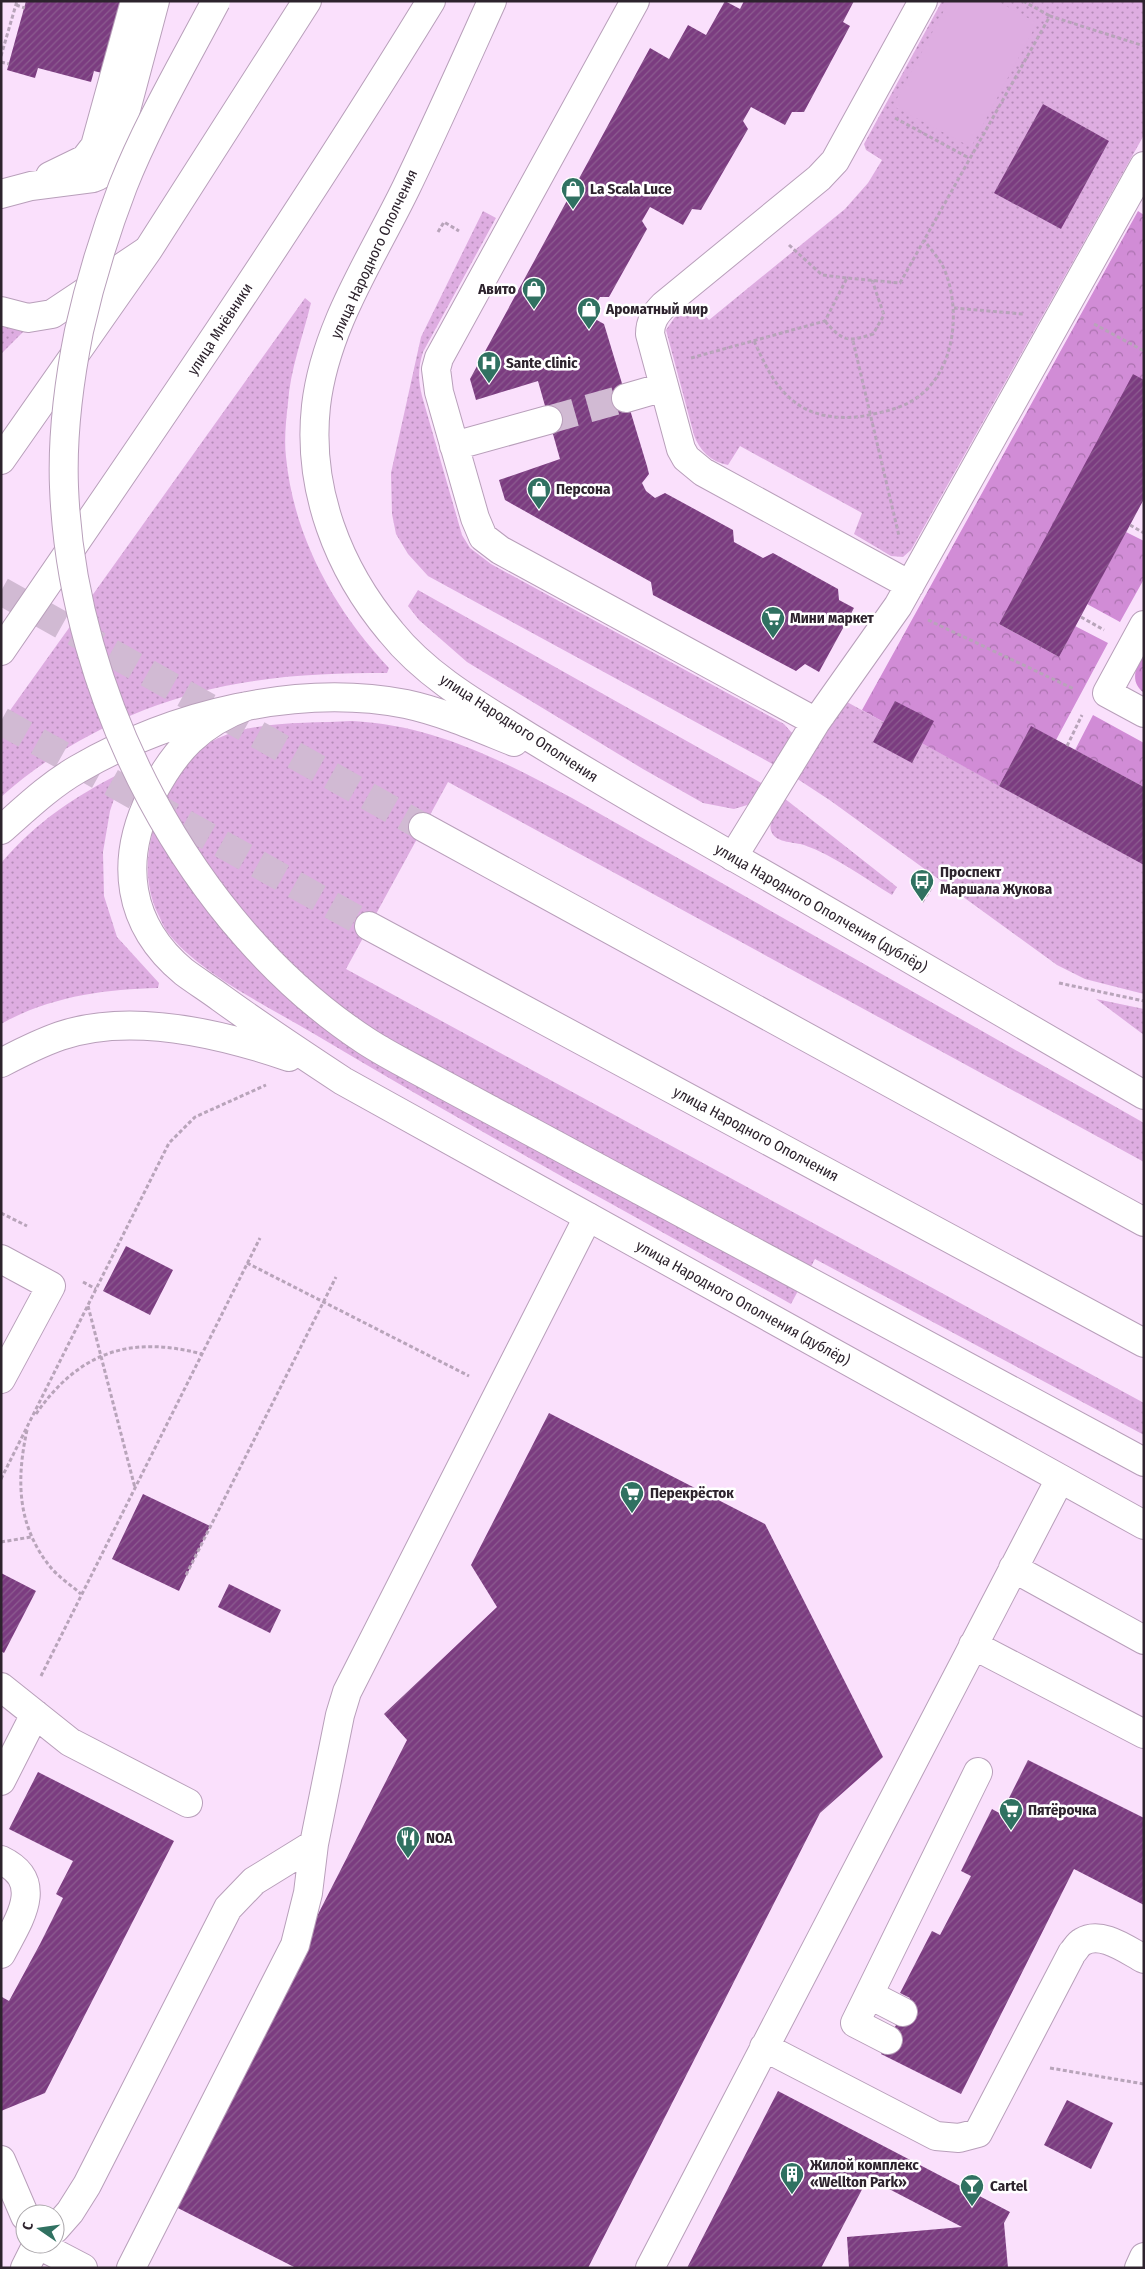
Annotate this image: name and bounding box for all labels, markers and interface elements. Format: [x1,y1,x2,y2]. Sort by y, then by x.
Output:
street label: улица Народного Ополчения [327,167,421,341]
shop icon: La Scala Luce [560,176,586,210]
place label: La Scala Luce [590,180,672,198]
shop icon: Авито [521,276,547,310]
street label: улица Мнёвники [184,280,256,378]
place label: Авито [477,280,516,298]
shop icon: Ароматный мир [576,296,602,330]
place label: Ароматный мир [605,300,708,318]
hospital icon: Sante clinic [476,350,502,384]
place label: Sante clinic [506,354,578,372]
shop icon: Персона [526,476,552,510]
place label: Персона [556,480,611,498]
supermarket icon: Мини маркет [760,605,786,639]
place label: Мини маркет [790,609,874,627]
street label: улица Народного Ополчения [437,670,601,786]
street label: улица Народного Ополчения (дублёр) [712,840,930,976]
place label: Проспект Маршала Жукова [940,863,1053,898]
bus stop icon: Проспект Маршала Жукова [909,868,935,902]
street label: улица Народного Ополчения [670,1083,842,1185]
street label: улица Народного Ополчения (дублёр) [633,1236,853,1370]
supermarket icon: Перекрёсток [619,1480,645,1514]
place label: Перекрёсток [650,1484,734,1502]
supermarket icon: Пятёрочка [998,1797,1024,1831]
place label: Пятёрочка [1028,1801,1097,1819]
restaurant icon: NOA [395,1825,421,1859]
place label: NOA [426,1829,453,1847]
place label: Жилой комплекс «Wellton Park» [809,2156,919,2191]
building icon: Жилой комплекс «Wellton Park» [779,2161,805,2195]
bar icon: Cartel [959,2173,985,2207]
place label: Cartel [990,2177,1028,2195]
north arrow [15,2204,65,2254]
text: С [19,2220,37,2232]

